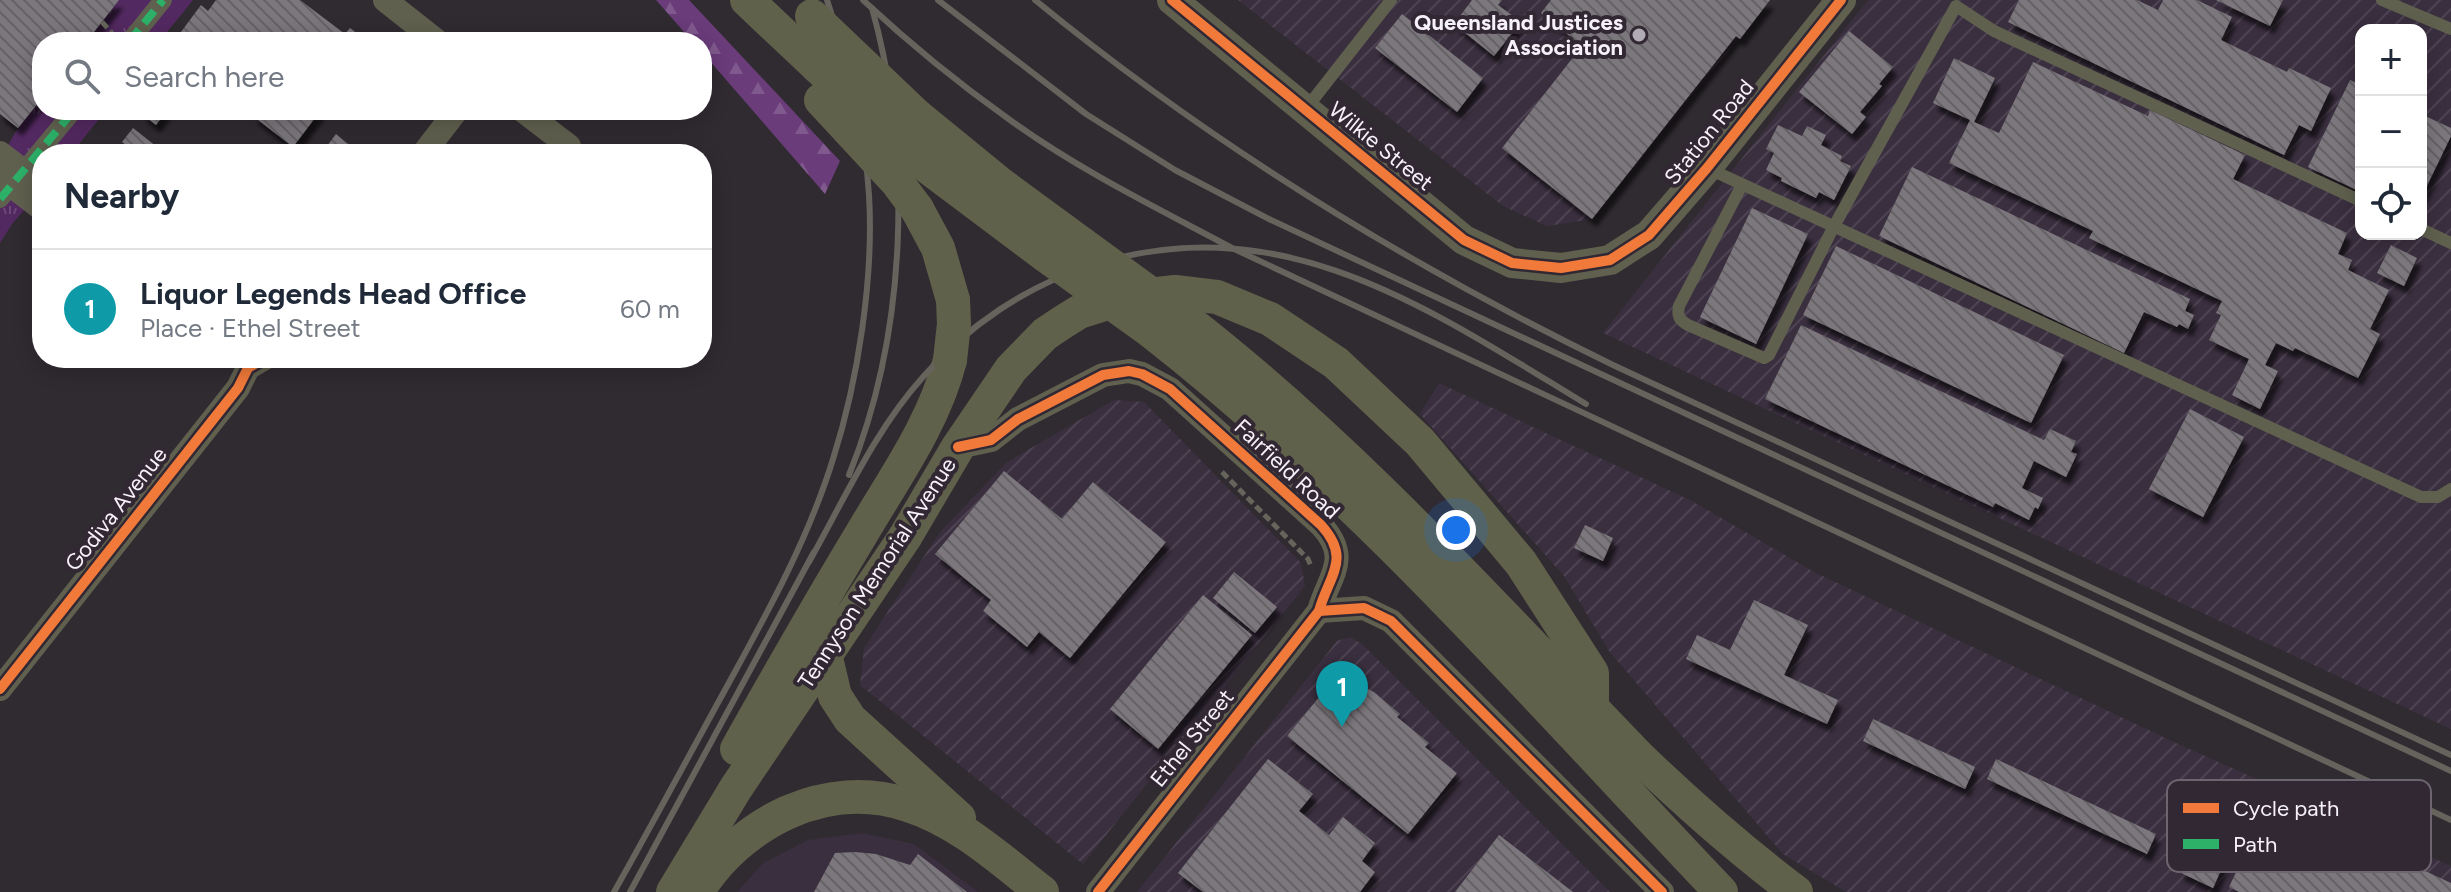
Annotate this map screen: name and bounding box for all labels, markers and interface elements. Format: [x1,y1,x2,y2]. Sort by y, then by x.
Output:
place label: Queensland Justices Association [1414,9,1623,61]
map controls [2355,24,2427,240]
button: + [2355,24,2427,96]
marker: Queensland Justices Association [1630,26,1648,44]
search box [32,32,712,120]
icon: search [60,54,104,98]
text: Search here [124,58,284,95]
street label: Station Road [1658,74,1760,190]
street label: Wilkie Street [1324,96,1438,196]
button: − [2355,96,2427,168]
button: locate [2355,168,2427,240]
text: Nearby [64,176,179,217]
text: Liquor Legends Head Office [140,275,526,312]
text: 1 [85,293,95,325]
text: 60 m [620,293,680,325]
text: Place · Ethel Street [140,312,361,344]
street label: Fairfield Road [1229,413,1345,525]
street label: Godiva Avenue [59,442,173,576]
street label: Tennyson Memorial Avenue [792,452,962,694]
your location [1436,510,1476,550]
pin: 1 [1316,661,1368,727]
street label: Ethel Street [1145,684,1239,792]
legend [2167,780,2431,872]
text: Cycle path [2233,795,2339,822]
text: Path [2233,831,2277,858]

